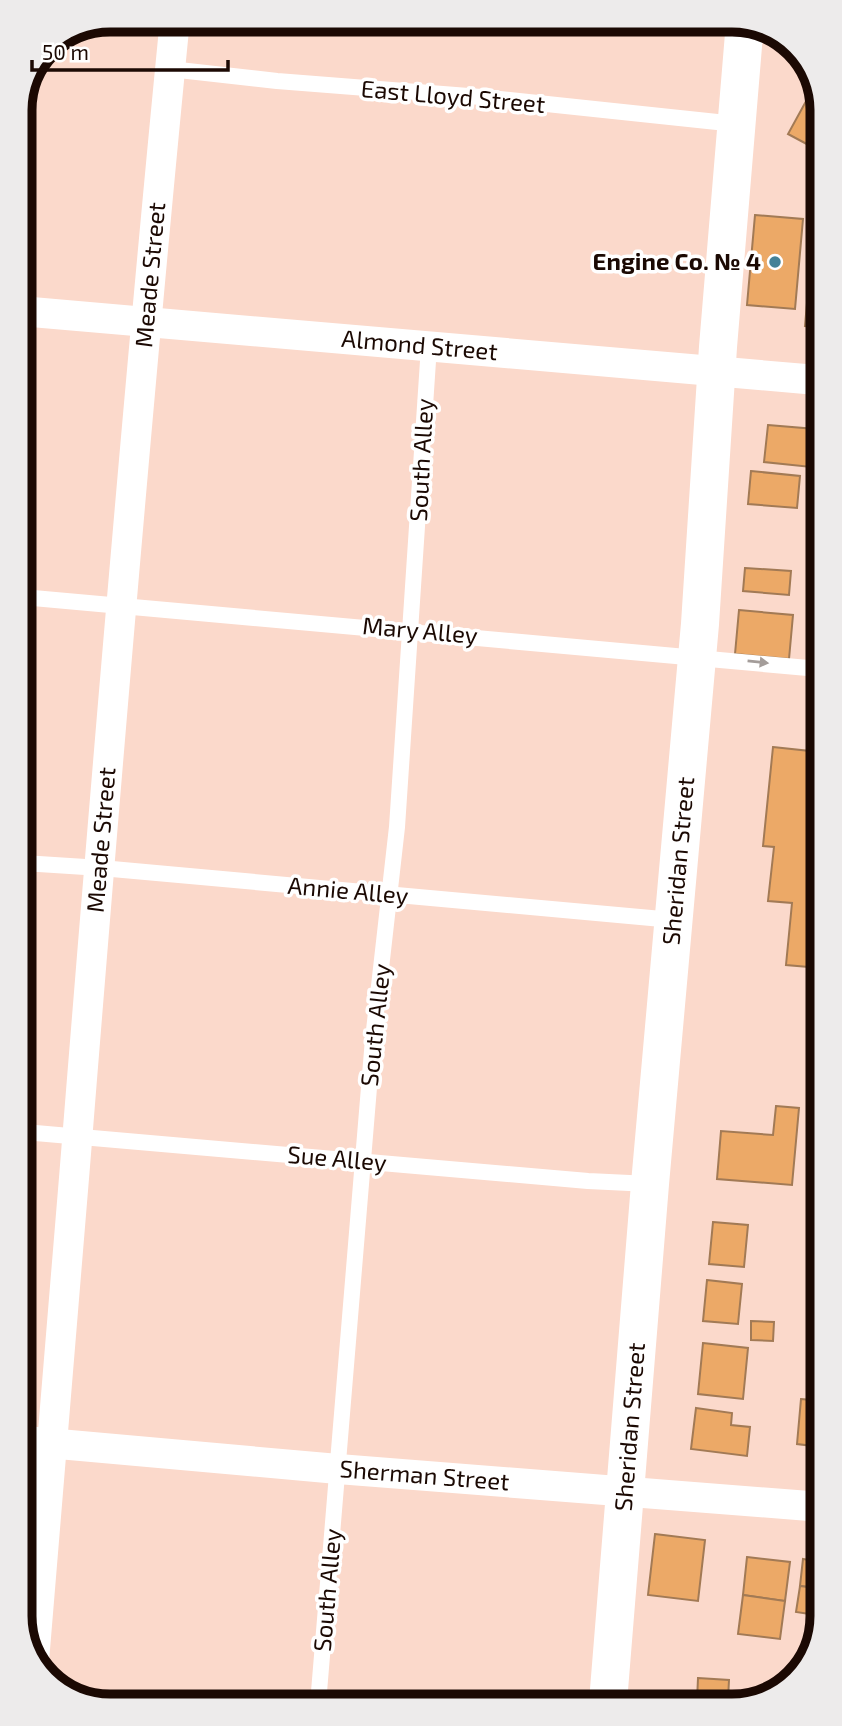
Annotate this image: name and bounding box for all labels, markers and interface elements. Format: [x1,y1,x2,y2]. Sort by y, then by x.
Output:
scale bar [32,28,228,72]
text: 50 m [42,39,89,64]
street label: East Lloyd Street [360,73,546,118]
street label: Meade Street [128,201,170,349]
place label: Engine Co. № 4 [593,246,761,275]
marker: Engine Co. № 4 [767,254,783,270]
street label: Almond Street [340,323,499,365]
street label: South Alley [403,397,438,522]
street label: Mary Alley [361,610,479,649]
one-way arrow [747,657,769,668]
street label: Meade Street [80,766,120,914]
street label: Sheridan Street [655,775,699,946]
street label: Annie Alley [287,870,410,909]
street label: South Alley [354,962,395,1088]
street label: Sue Alley [286,1139,388,1176]
street label: Sheridan Street [608,1341,650,1512]
street label: Sherman Street [339,1453,511,1495]
street label: South Alley [307,1527,346,1653]

